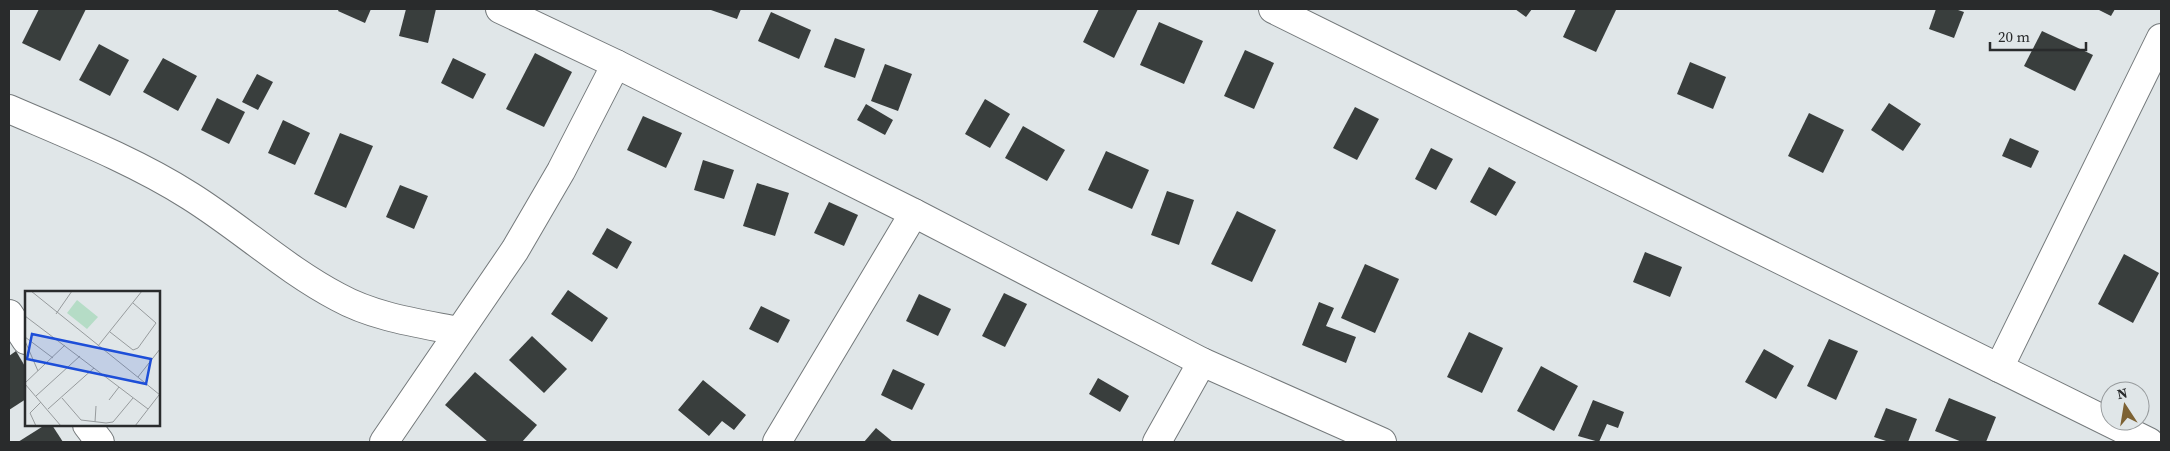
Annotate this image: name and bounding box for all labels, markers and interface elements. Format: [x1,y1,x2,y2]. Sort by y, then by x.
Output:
scale bar [1990,20,2086,52]
text: 20 m [1998,26,2030,47]
inset map [25,291,160,426]
north arrow [2100,381,2150,431]
text: N [2115,382,2129,404]

